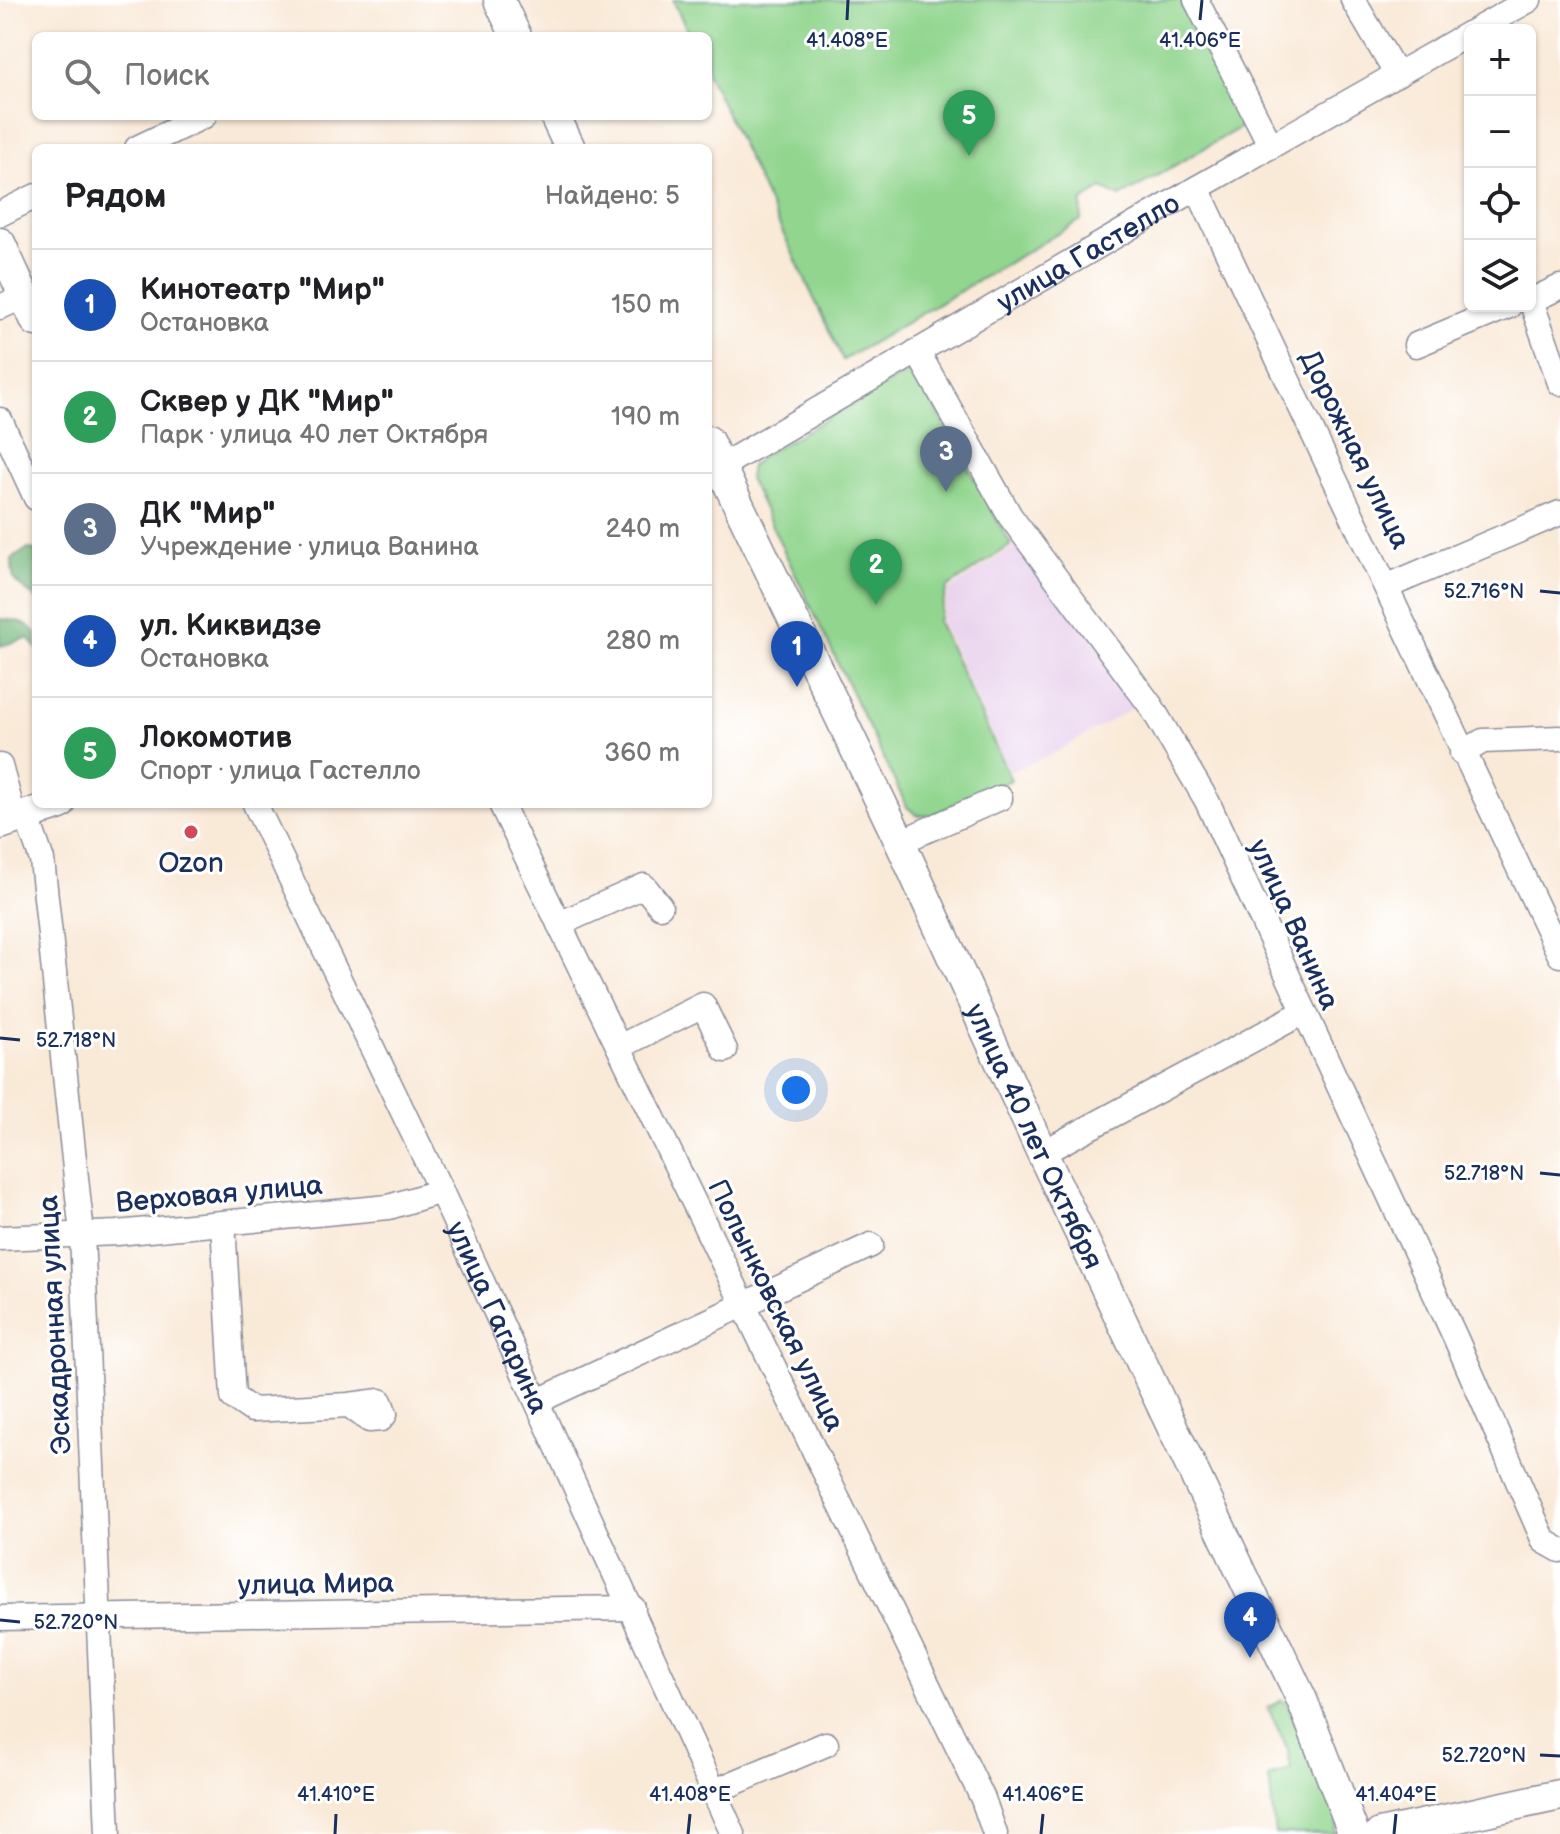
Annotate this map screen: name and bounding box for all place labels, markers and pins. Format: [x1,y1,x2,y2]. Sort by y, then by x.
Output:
pin: 5 [943,90,995,156]
pin: 3 [920,426,972,492]
pin: 2 [850,539,902,605]
pin: 1 [771,621,823,687]
marker: Ozon [182,823,200,841]
place label: Ozon [158,847,224,880]
pin: 4 [1224,1592,1276,1658]

